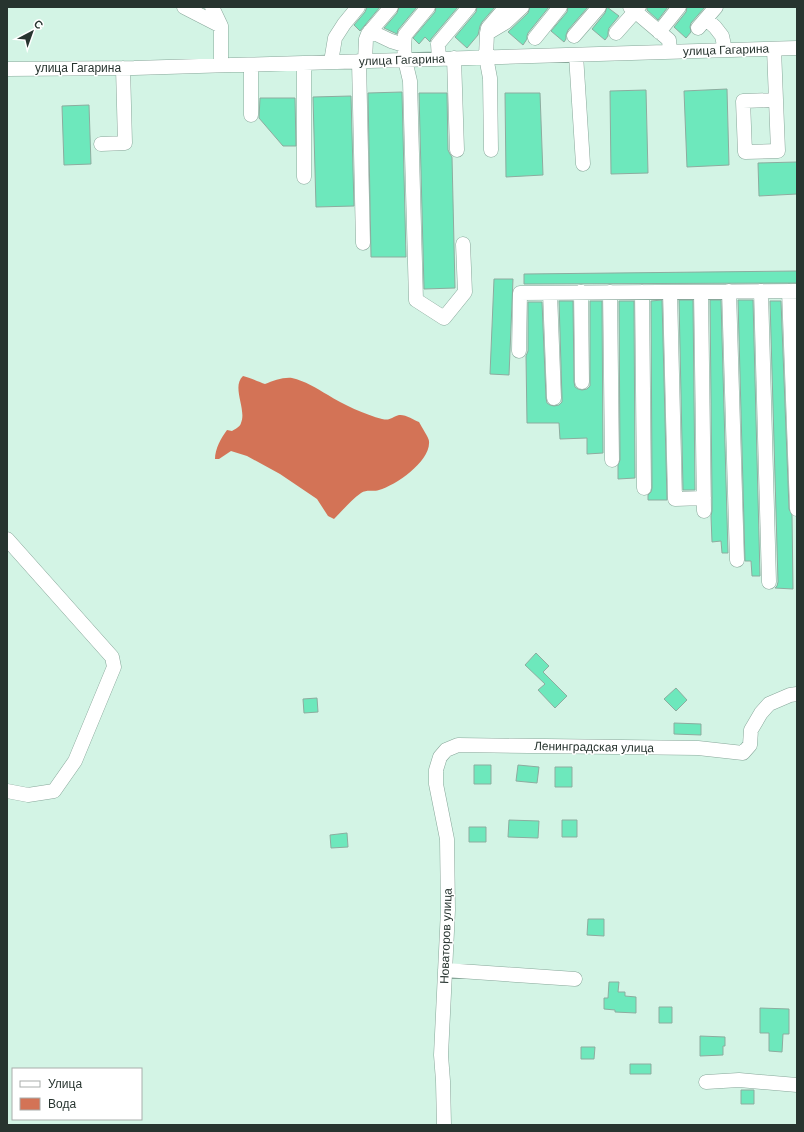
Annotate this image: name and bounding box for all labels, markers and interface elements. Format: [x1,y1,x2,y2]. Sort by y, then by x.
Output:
north arrow [12,12,52,52]
text: С [31,17,46,32]
street label: улица Гагарина [683,40,770,59]
street label: улица Гагарина [359,50,446,69]
street label: улица Гагарина [35,60,121,76]
street label: Ленинградская улица [534,738,655,756]
street label: Новаторов улица [436,887,456,984]
legend [12,1068,142,1120]
text: Улица [48,1076,82,1092]
text: Вода [48,1096,76,1112]

